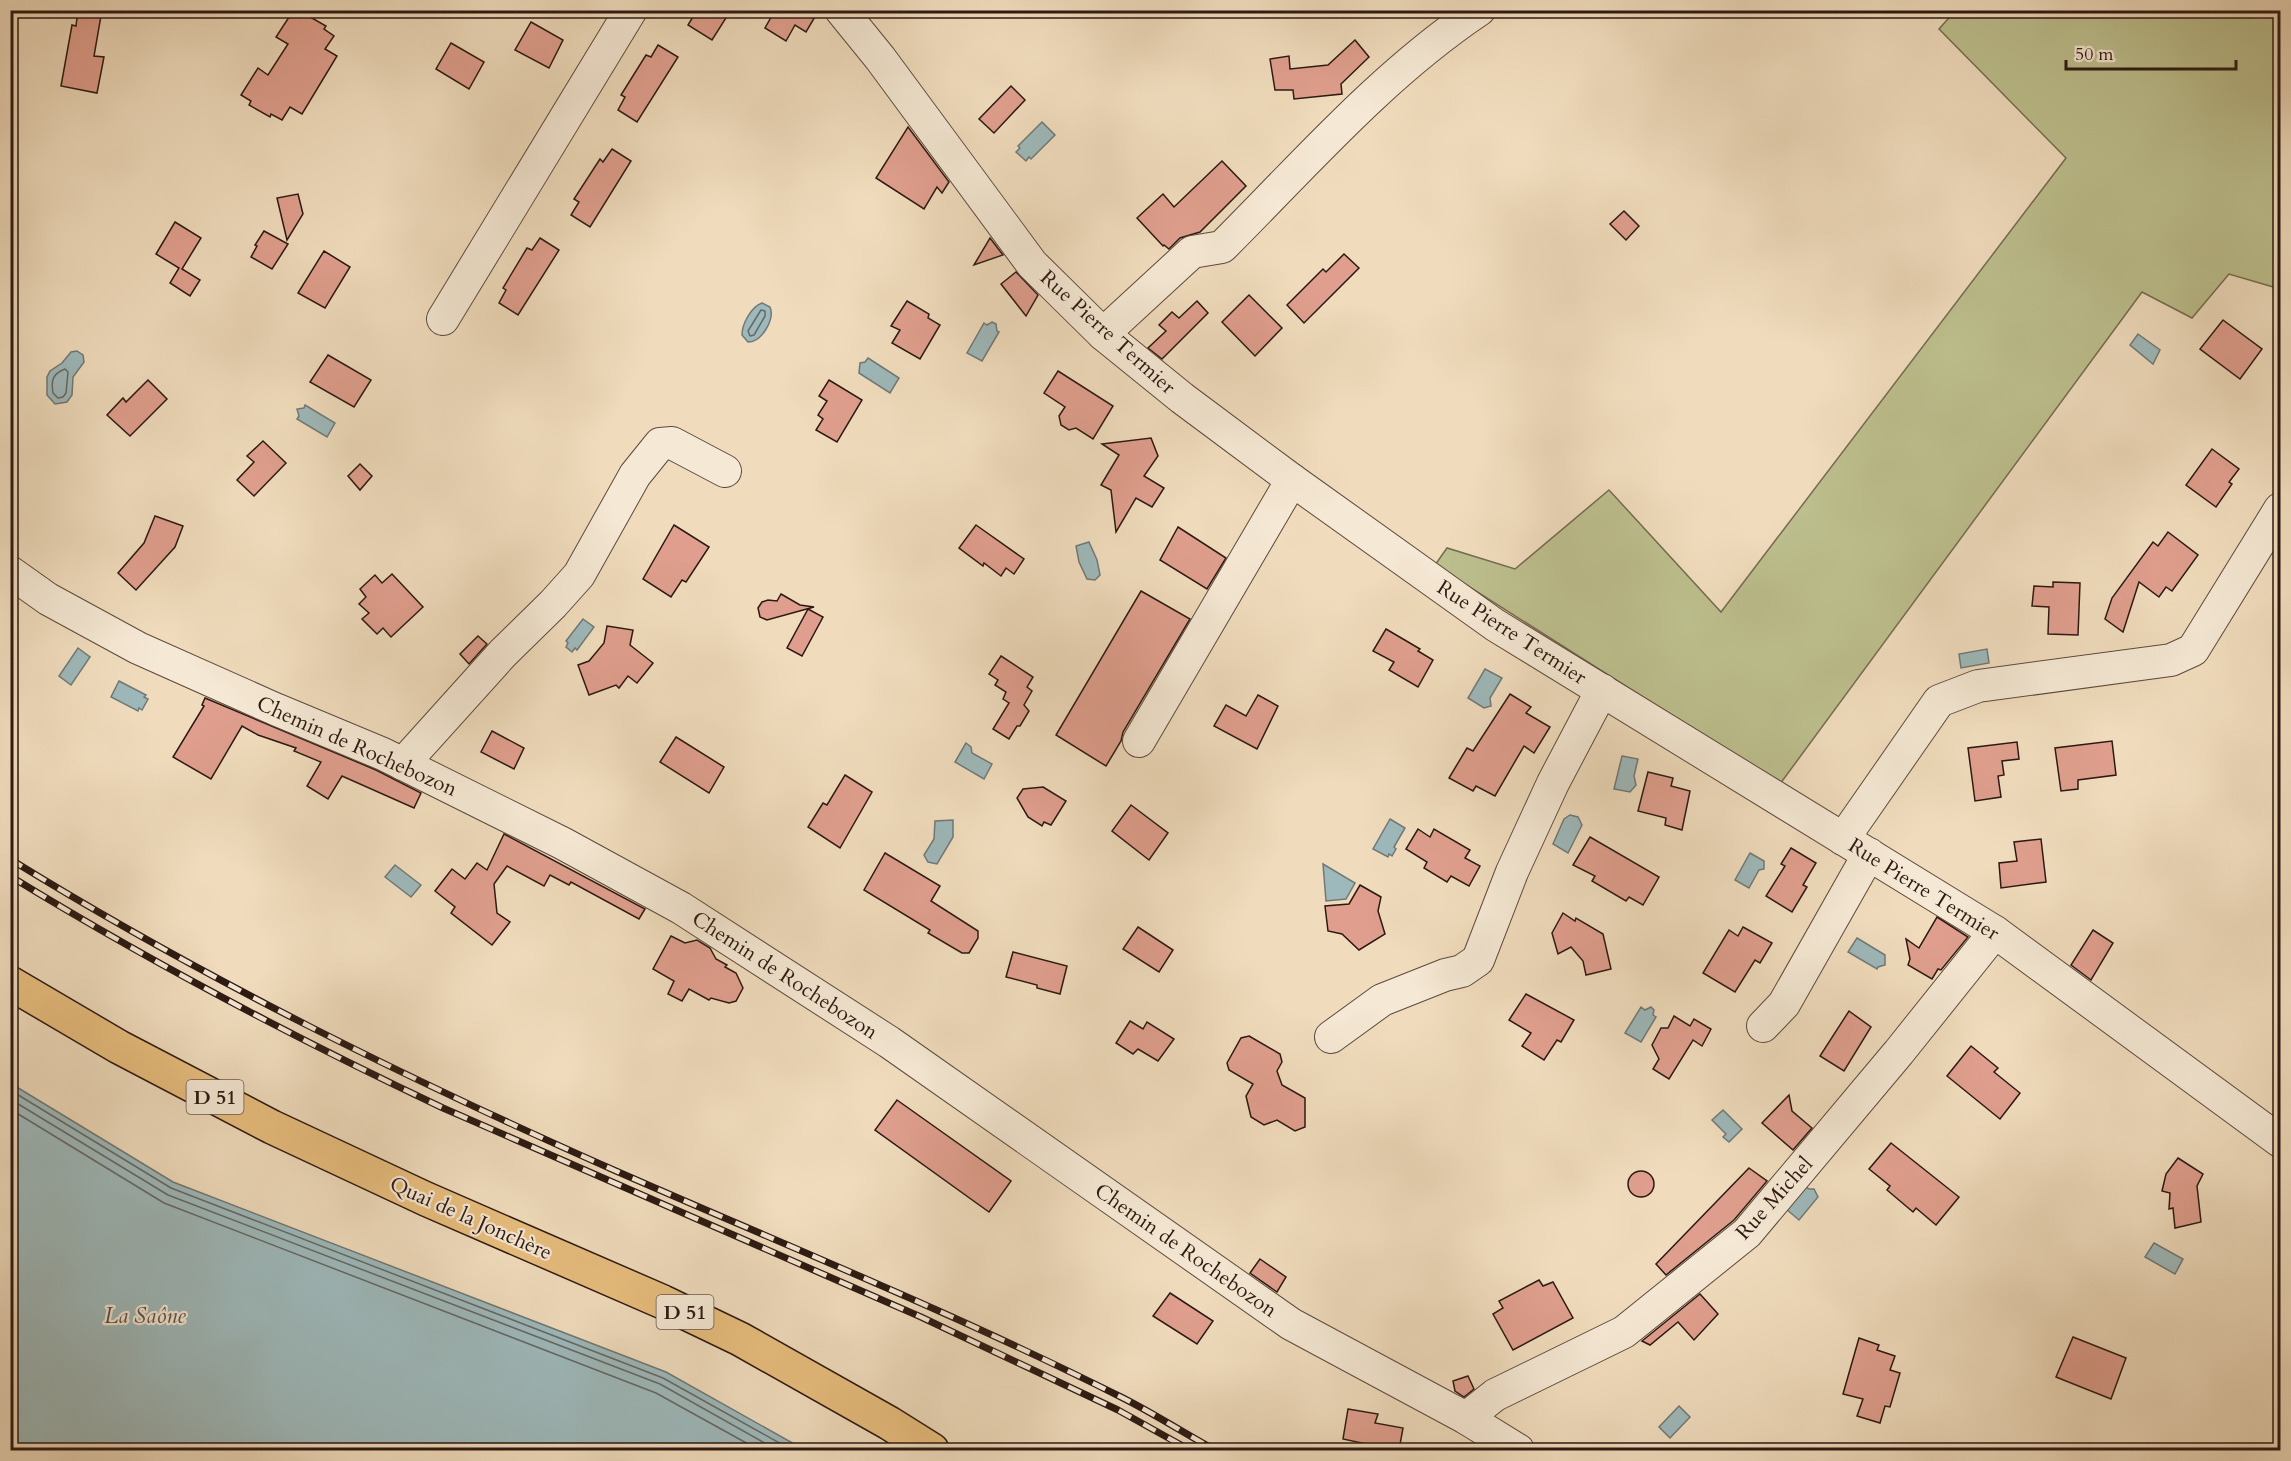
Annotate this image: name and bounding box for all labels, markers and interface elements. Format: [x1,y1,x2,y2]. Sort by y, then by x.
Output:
scale bar [2066,33,2236,71]
text: 50 m [2075,42,2114,67]
street label: Rue Pierre Termier [1034,264,1182,401]
street label: Rue Pierre Termier [1431,573,1592,692]
street label: Chemin de Rochebozon [252,689,462,804]
street label: Rue Pierre Termier [1843,831,2005,948]
street label: Chemin de Rochebozon [686,904,883,1047]
road number: D 51 [186,1080,244,1114]
street label: Rue Michel [1729,1150,1820,1246]
street label: Quai de la Jonchère [385,1170,557,1267]
street label: Chemin de Rochebozon [1089,1176,1283,1324]
road number: D 51 [656,1295,714,1329]
water label: La Saône [104,1301,186,1331]

